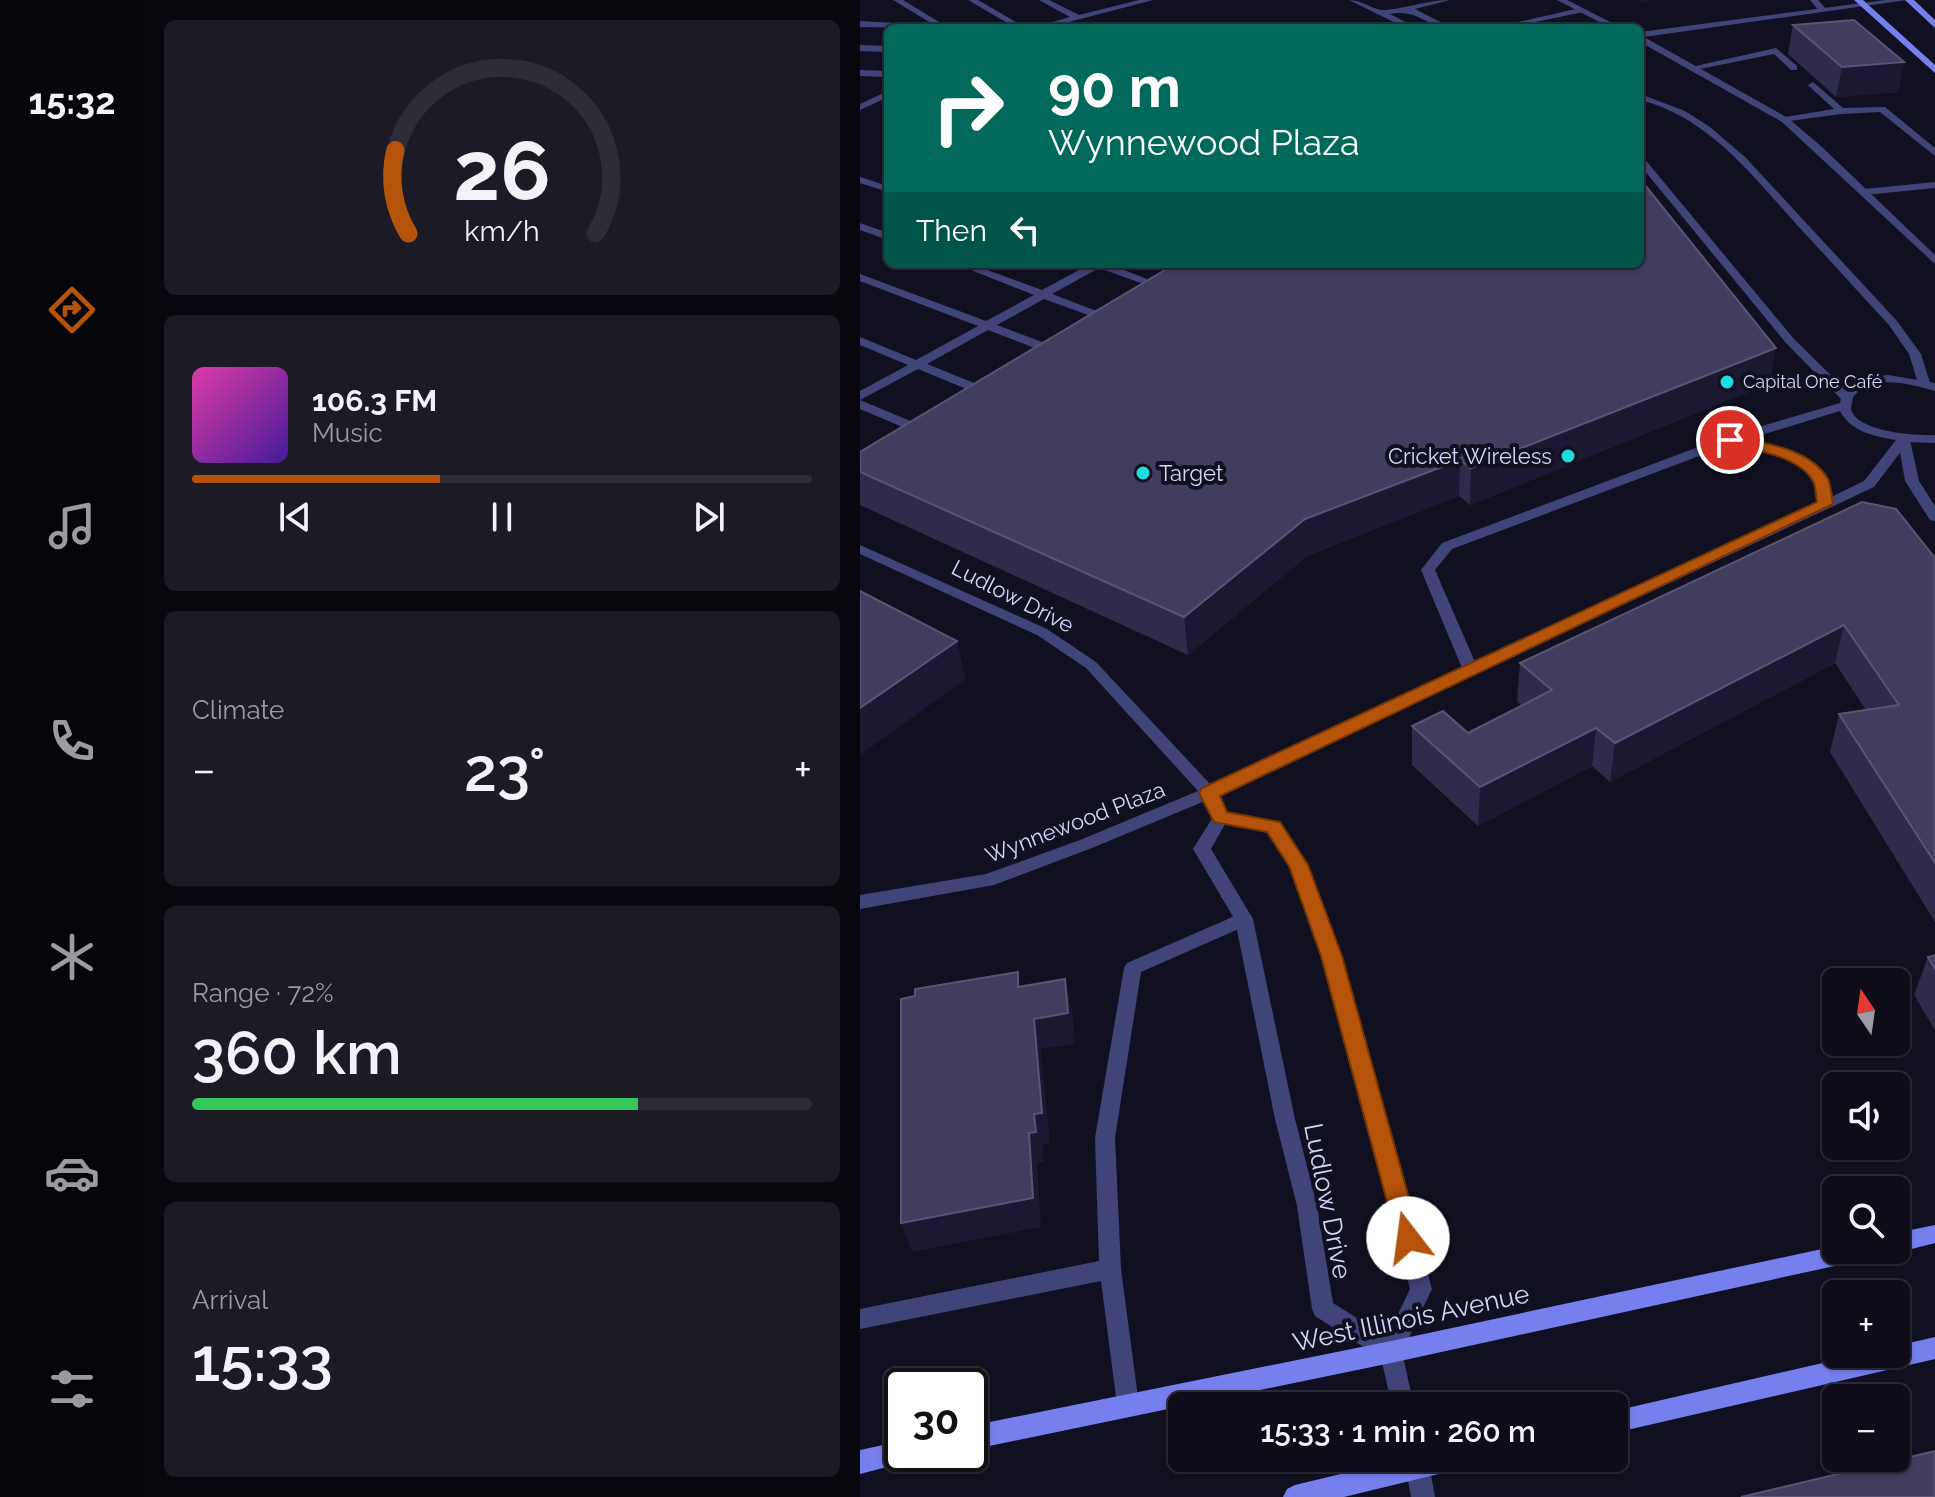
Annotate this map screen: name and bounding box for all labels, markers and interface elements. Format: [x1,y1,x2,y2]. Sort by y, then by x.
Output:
text: 90 m [1048,54,1181,120]
icon: right [916,56,1020,160]
text: 15:32 [28,80,116,122]
text: 26 [453,121,551,218]
text: Wynnewood Plaza [1048,121,1360,163]
icon: left [1003,208,1047,252]
text: Then [916,213,987,248]
text: km/h [464,214,540,248]
icon: directions [44,282,100,338]
place label: Capital One Café [1743,371,1883,392]
marker: Capital One Café [1718,373,1736,391]
text: 106.3 FM [312,383,437,418]
pin [1696,406,1764,474]
text: Music [312,418,383,448]
icon: arrive [1708,418,1752,462]
place label: Cricket Wireless [1388,443,1552,469]
marker: Cricket Wireless [1559,447,1577,465]
place label: Target [1159,460,1224,486]
marker: Target [1134,464,1152,482]
icon: previous [273,495,317,539]
icon: pause [480,495,524,539]
icon: next [687,495,731,539]
icon: music [44,498,100,554]
street label: Ludlow Drive [948,554,1078,638]
text: Climate [192,695,284,725]
icon: phone [44,713,100,769]
text: 23° [464,735,545,805]
text: − [192,744,216,795]
text: + [794,744,812,795]
street label: Wynnewood Plaza [981,776,1169,868]
icon: climate [44,929,100,985]
north arrow [1822,968,1910,1056]
map controls [1822,968,1910,1472]
text: Range · 72% [192,978,334,1008]
text: 360 km [192,1018,402,1088]
button: sound [1822,1072,1910,1160]
street label: Ludlow Drive [1298,1121,1358,1281]
icon: car [44,1145,100,1201]
button: search [1822,1176,1910,1264]
position arrow [1366,1196,1450,1280]
street label: West Illinois Avenue [1290,1278,1532,1358]
button: + [1822,1280,1910,1368]
text: Arrival [192,1285,268,1315]
text: 15:33 [192,1325,333,1395]
icon: filters [44,1361,100,1417]
speed limit sign: 30 [884,1368,988,1472]
button: − [1822,1384,1910,1472]
text: 15:33 · 1 min · 260 m [1260,1414,1536,1449]

